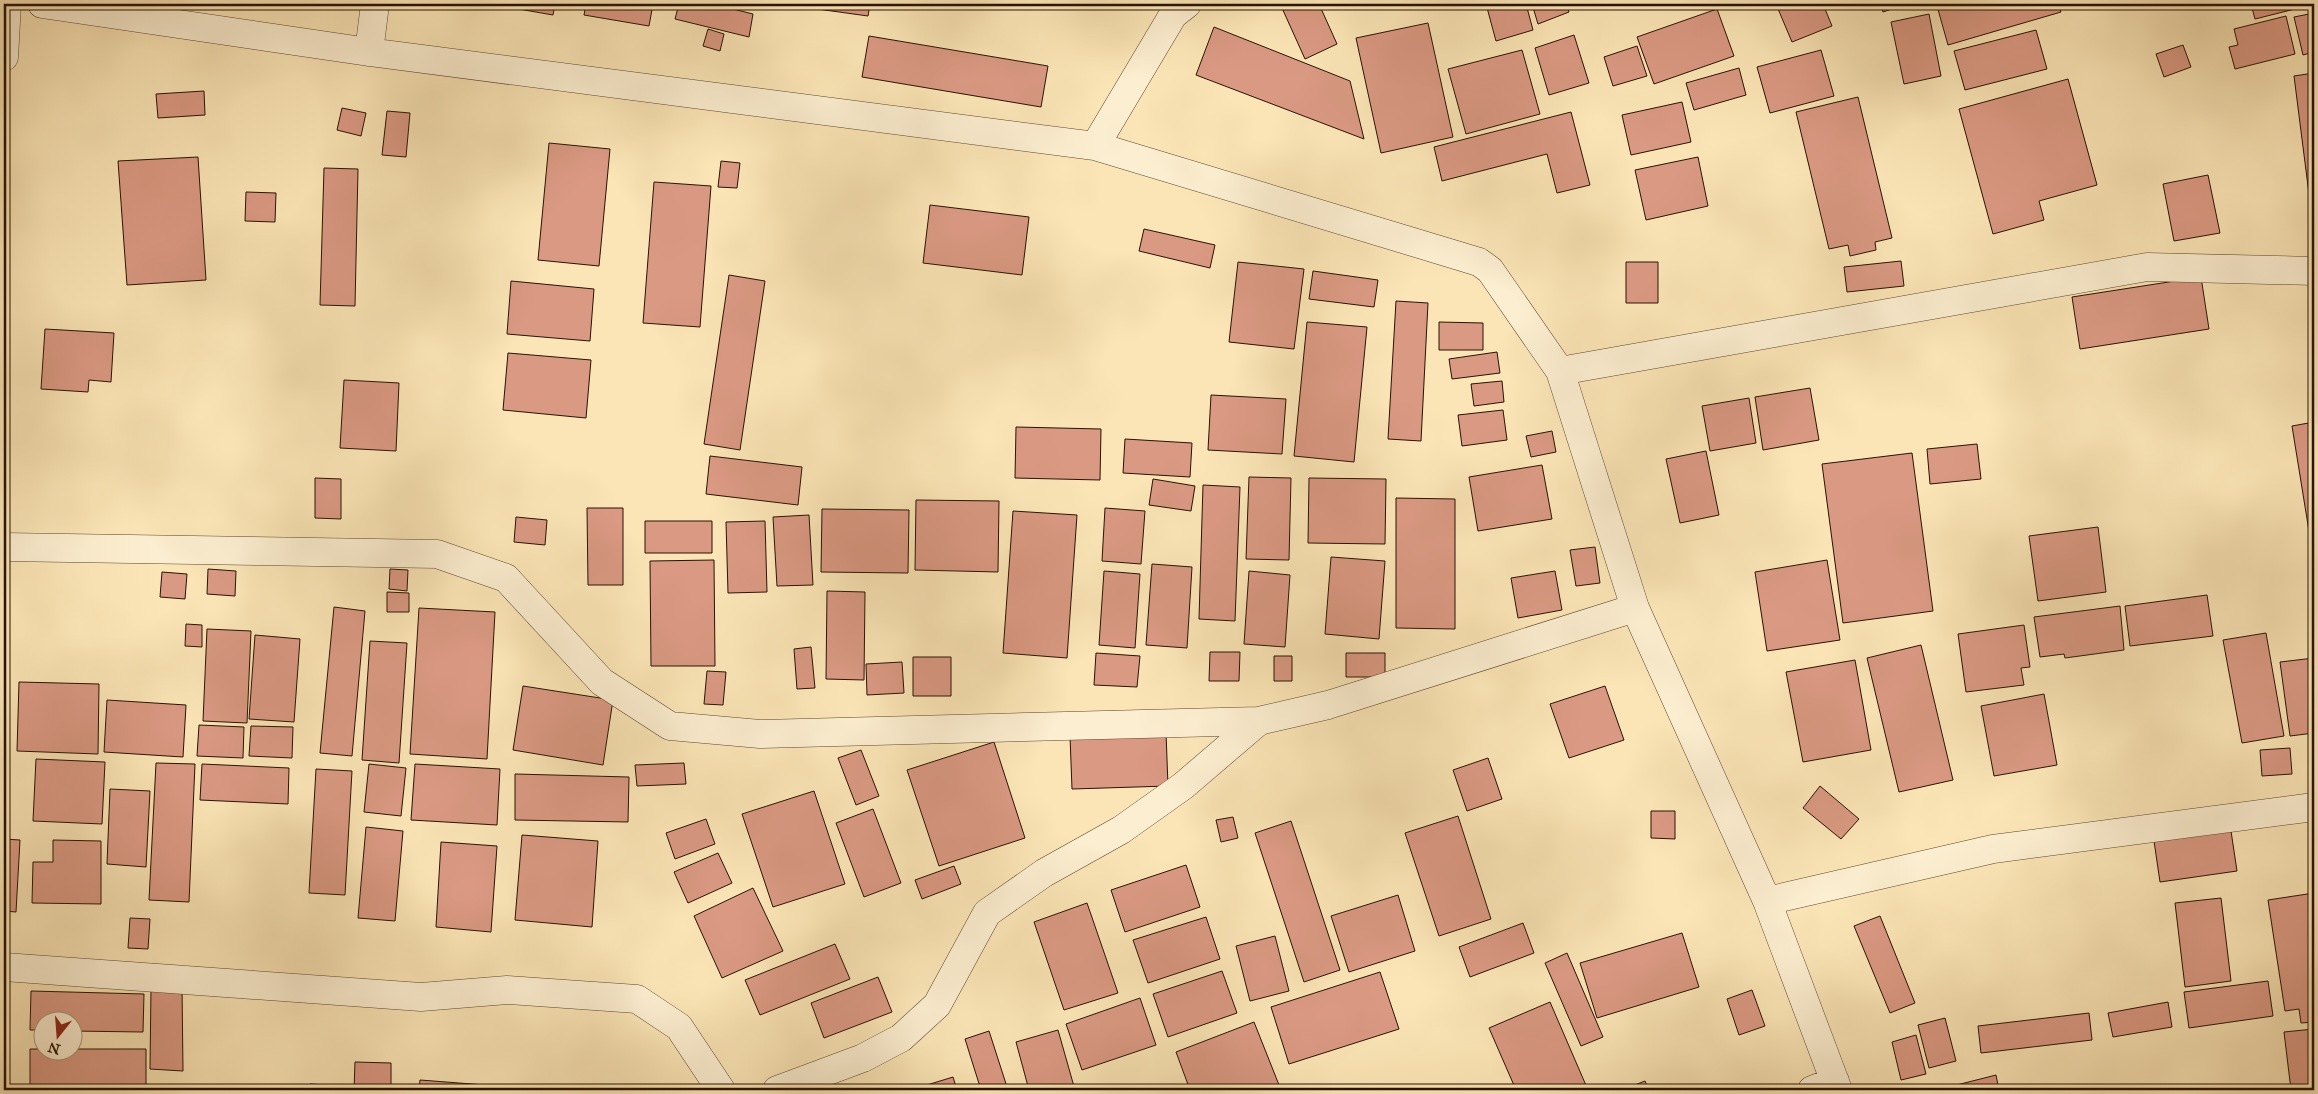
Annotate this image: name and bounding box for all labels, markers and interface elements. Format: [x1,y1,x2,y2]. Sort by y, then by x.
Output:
north arrow [32,1012,82,1062]
text: N [46,1038,63,1058]

